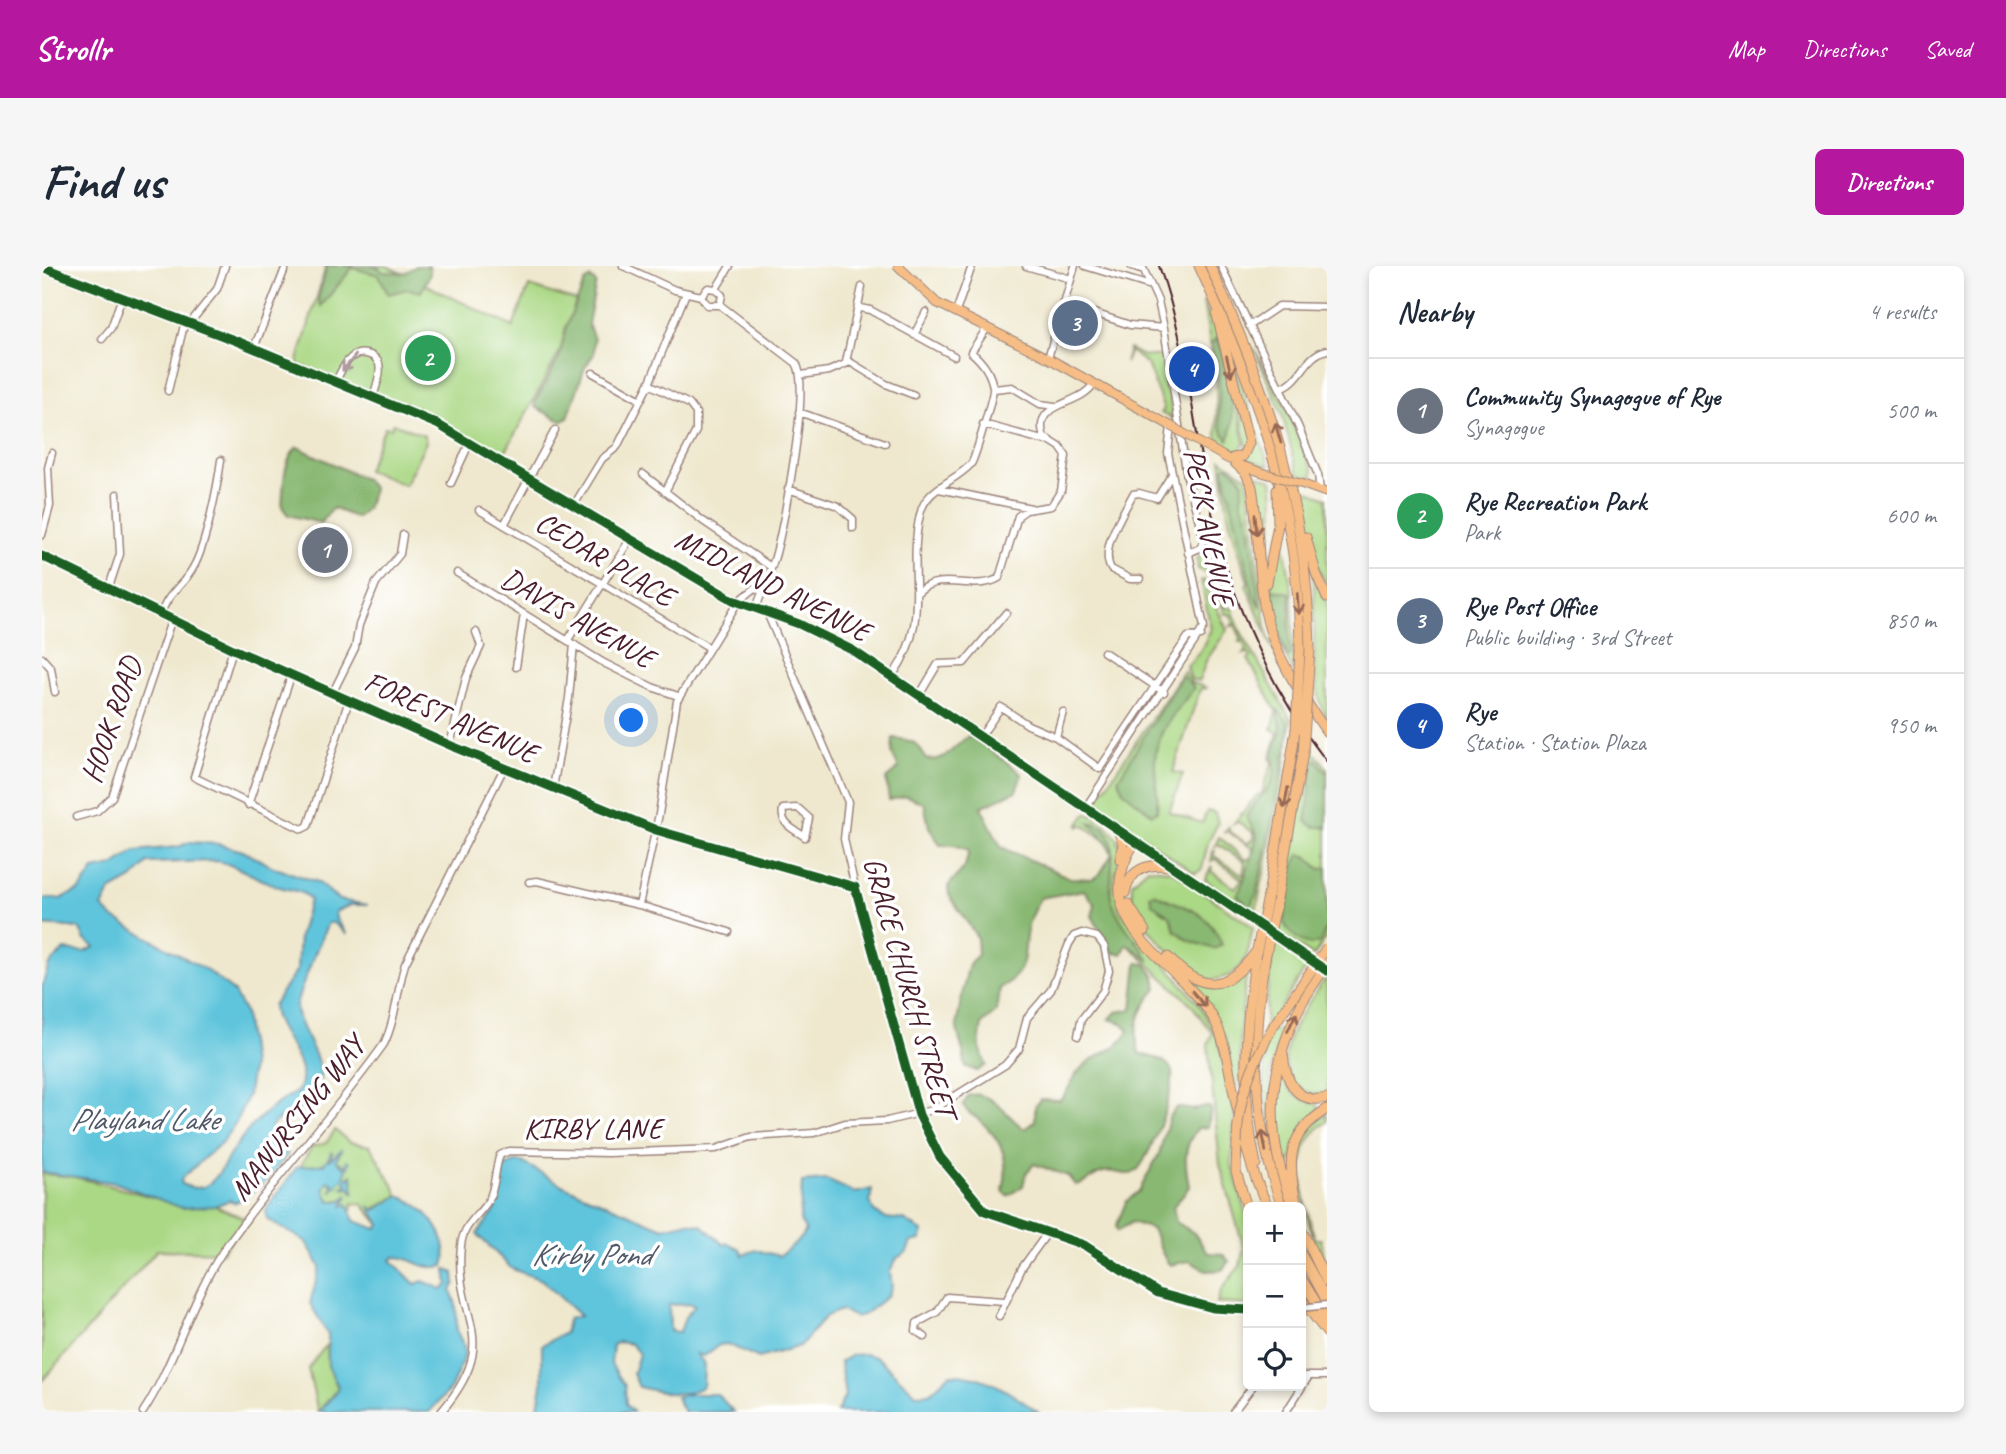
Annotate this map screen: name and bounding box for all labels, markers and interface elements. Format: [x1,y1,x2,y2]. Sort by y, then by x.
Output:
text: Strollr [35,28,110,70]
text: Map [1728,34,1765,64]
text: Directions [1803,34,1886,64]
text: Saved [1924,34,1971,64]
button: Directions [1815,149,1964,215]
text: Find us [42,151,164,213]
text: Nearby [1397,293,1473,331]
pin: 3 [1052,297,1098,349]
text: 4 results [1869,297,1936,326]
pin: 2 [405,332,451,384]
pin: 4 [1169,343,1215,395]
one-way arrow [341,354,357,372]
one-way arrow [1223,354,1236,377]
text: Community Synagogue of Rye [1464,380,1720,413]
text: 1 [1415,396,1425,425]
text: 500 m [1887,396,1936,425]
text: Synagogue [1464,413,1544,442]
one-way arrow [1270,423,1283,445]
street label: PECK AVENUE [1175,446,1243,612]
text: Rye Recreation Park [1464,485,1646,518]
text: 2 [1415,501,1425,530]
text: 600 m [1887,501,1936,530]
street label: CEDAR PLACE [529,503,685,617]
one-way arrow [1250,513,1263,536]
text: Park [1464,518,1500,547]
street label: MIDLAND AVENUE [669,520,880,652]
pin: 1 [302,524,348,576]
street label: DAVIS AVENUE [495,559,664,679]
text: Rye Post Office [1464,590,1596,623]
one-way arrow [1292,592,1305,615]
text: 3 [1415,606,1425,635]
text: 850 m [1887,606,1936,635]
text: Public building · 3rd Street [1464,623,1671,652]
street label: HOOK ROAD [72,650,151,788]
street label: FOREST AVENUE [359,662,547,774]
text: Rye [1464,695,1496,728]
your location [614,703,648,737]
text: 4 [1415,711,1425,740]
text: 950 m [1887,711,1936,740]
text: Station · Station Plaza [1464,728,1646,757]
one-way arrow [1278,786,1292,809]
street label: GRACE CHURCH STREET [855,853,967,1128]
one-way arrow [1191,990,1207,1008]
one-way arrow [1286,1012,1299,1033]
street label: MANURSING WAY [221,1024,376,1208]
water label: Playland Lake [70,1099,222,1140]
street label: KIRBY LANE [524,1109,666,1147]
one-way arrow [1257,1130,1270,1153]
map controls [1243,1202,1306,1391]
button: + [1243,1202,1306,1265]
water label: Kirby Pond [531,1234,660,1275]
button: − [1243,1265,1306,1328]
button: locate [1243,1328,1306,1391]

